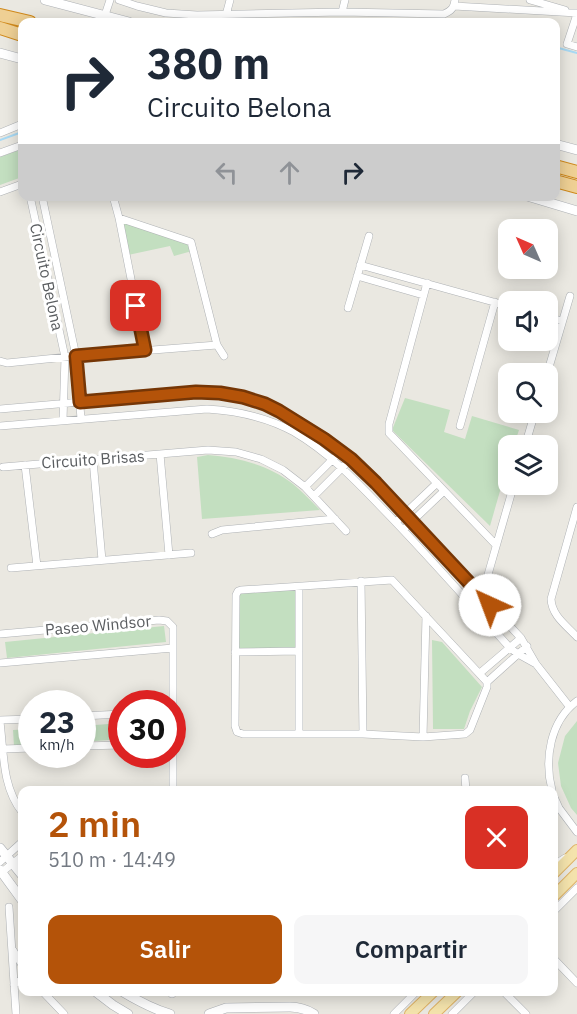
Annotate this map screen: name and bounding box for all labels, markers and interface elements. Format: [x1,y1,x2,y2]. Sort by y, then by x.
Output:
text: 380 m [147,36,270,91]
icon: right [48,42,126,120]
text: Circuito Belona [147,89,332,124]
icon: left [210,156,243,189]
icon: ahead [273,156,306,189]
icon: right [336,156,369,189]
north arrow [498,219,558,279]
map controls [498,219,558,495]
street label: Circuito Belona [26,221,68,333]
pin [110,280,161,331]
icon: arrive [119,289,152,322]
button: sound [498,291,558,351]
button: search [498,363,558,423]
button: layers [498,435,558,495]
street label: Circuito Brisas [41,445,145,473]
position arrow [458,573,522,637]
street label: Paseo Windsor [44,610,152,640]
speed limit sign: 30 [108,690,186,768]
text: 23 [39,702,75,741]
text: km/h [39,735,75,754]
text: 2 min [48,800,141,847]
button: close [465,806,528,869]
text: 510 m · 14:49 [48,846,176,873]
button: Salir [48,915,282,984]
button: Compartir [294,915,528,984]

